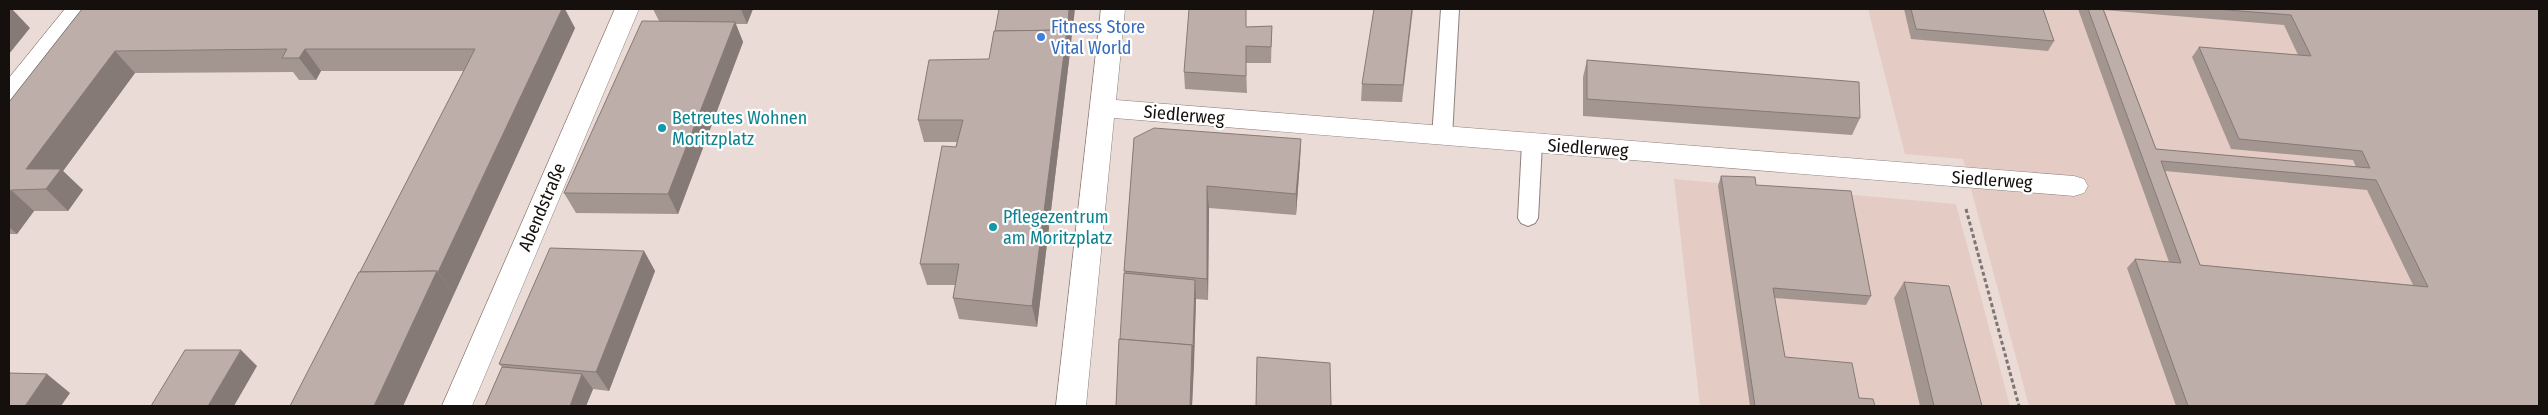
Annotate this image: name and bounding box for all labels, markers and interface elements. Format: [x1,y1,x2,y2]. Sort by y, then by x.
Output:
place label: Fitness Store Vital World [1051,16,1145,59]
marker: Fitness Store Vital World [1035,31,1047,43]
street label: Siedlerweg [1143,101,1226,130]
place label: Betreutes Wohnen Moritzplatz [672,107,807,150]
marker: Betreutes Wohnen Moritzplatz [656,122,668,134]
street label: Siedlerweg [1547,134,1630,162]
street label: Abendstraße [514,159,570,254]
street label: Siedlerweg [1951,166,2034,194]
place label: Pflegezentrum am Moritzplatz [1003,206,1112,249]
marker: Pflegezentrum am Moritzplatz [987,221,999,233]

